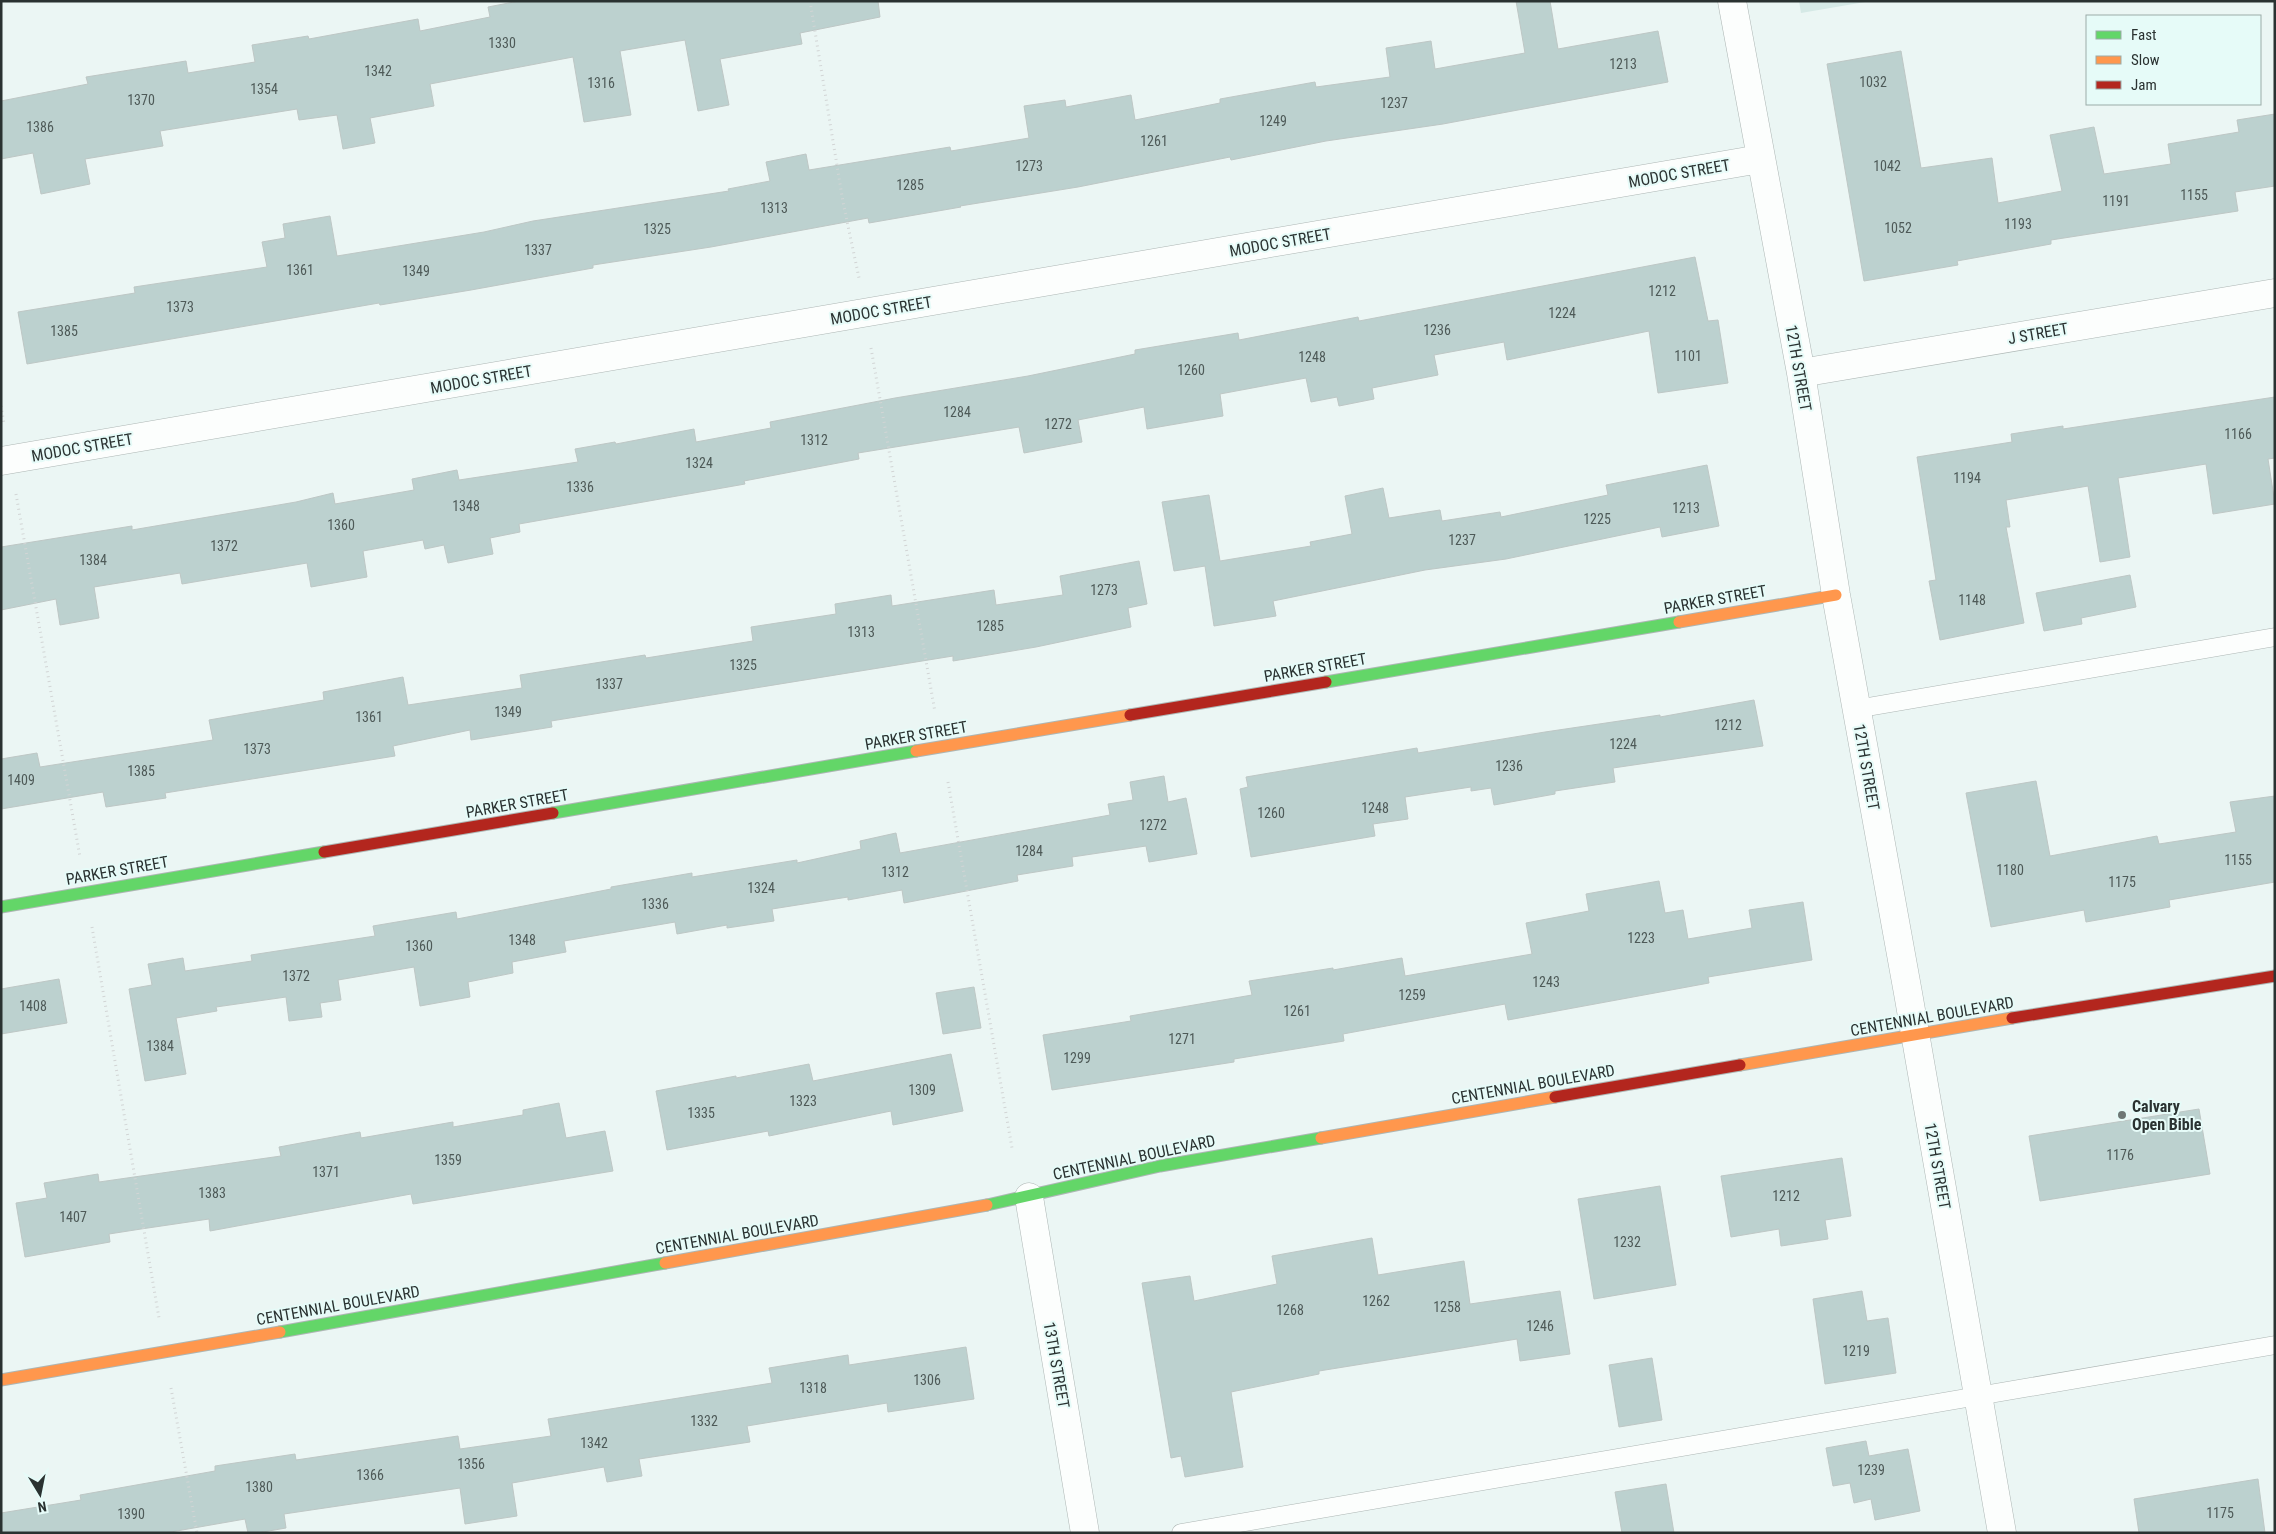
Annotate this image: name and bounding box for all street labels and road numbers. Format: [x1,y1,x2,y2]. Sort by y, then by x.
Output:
street label: MODOC STREET [1627,155,1731,192]
street label: MODOC STREET [1228,224,1332,261]
street label: MODOC STREET [829,292,933,329]
street label: J STREET [2006,319,2070,348]
street label: 12TH STREET [1782,323,1815,413]
street label: MODOC STREET [429,361,533,398]
street label: MODOC STREET [30,429,134,466]
street label: PARKER STREET [1662,581,1768,618]
street label: PARKER STREET [1262,649,1368,686]
street label: PARKER STREET [863,717,969,754]
street label: 12TH STREET [1850,722,1883,812]
street label: PARKER STREET [464,785,570,822]
street label: PARKER STREET [64,852,170,889]
street label: CENTENNIAL BOULEVARD [1849,993,2015,1040]
street label: CENTENNIAL BOULEVARD [1450,1061,1616,1108]
street label: 12TH STREET [1921,1121,1954,1211]
street label: CENTENNIAL BOULEVARD [1051,1131,1217,1184]
street label: CENTENNIAL BOULEVARD [654,1211,820,1258]
street label: CENTENNIAL BOULEVARD [255,1282,421,1329]
street label: 13TH STREET [1040,1320,1073,1410]

